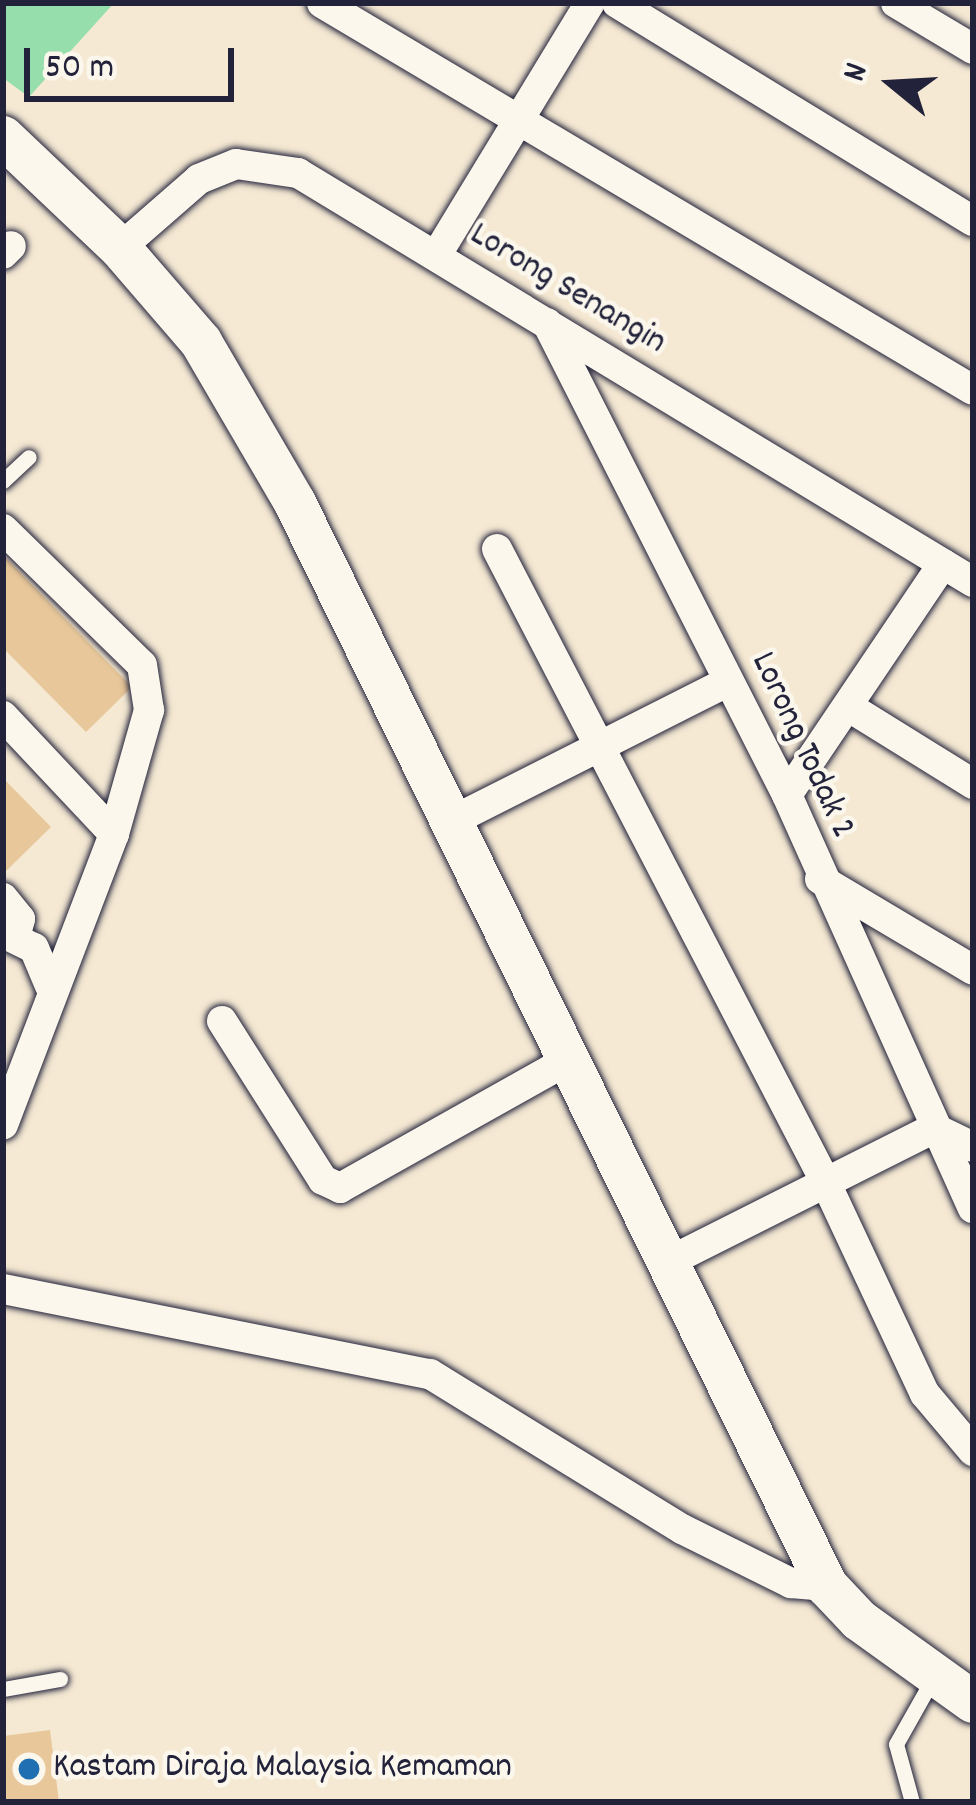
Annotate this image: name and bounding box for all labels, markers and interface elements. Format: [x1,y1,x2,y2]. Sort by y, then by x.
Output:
scale bar [30,24,240,98]
north arrow [832,24,952,144]
text: 50 m [45,43,114,95]
text: N [832,58,882,88]
street label: Lorong Senangin [461,214,673,366]
street label: Lorong Todak 2 [739,646,863,846]
place label: Kastam Diraja Malaysia Kemaman [53,1747,512,1791]
marker: Kastam Diraja Malaysia Kemaman [16,1756,42,1782]

